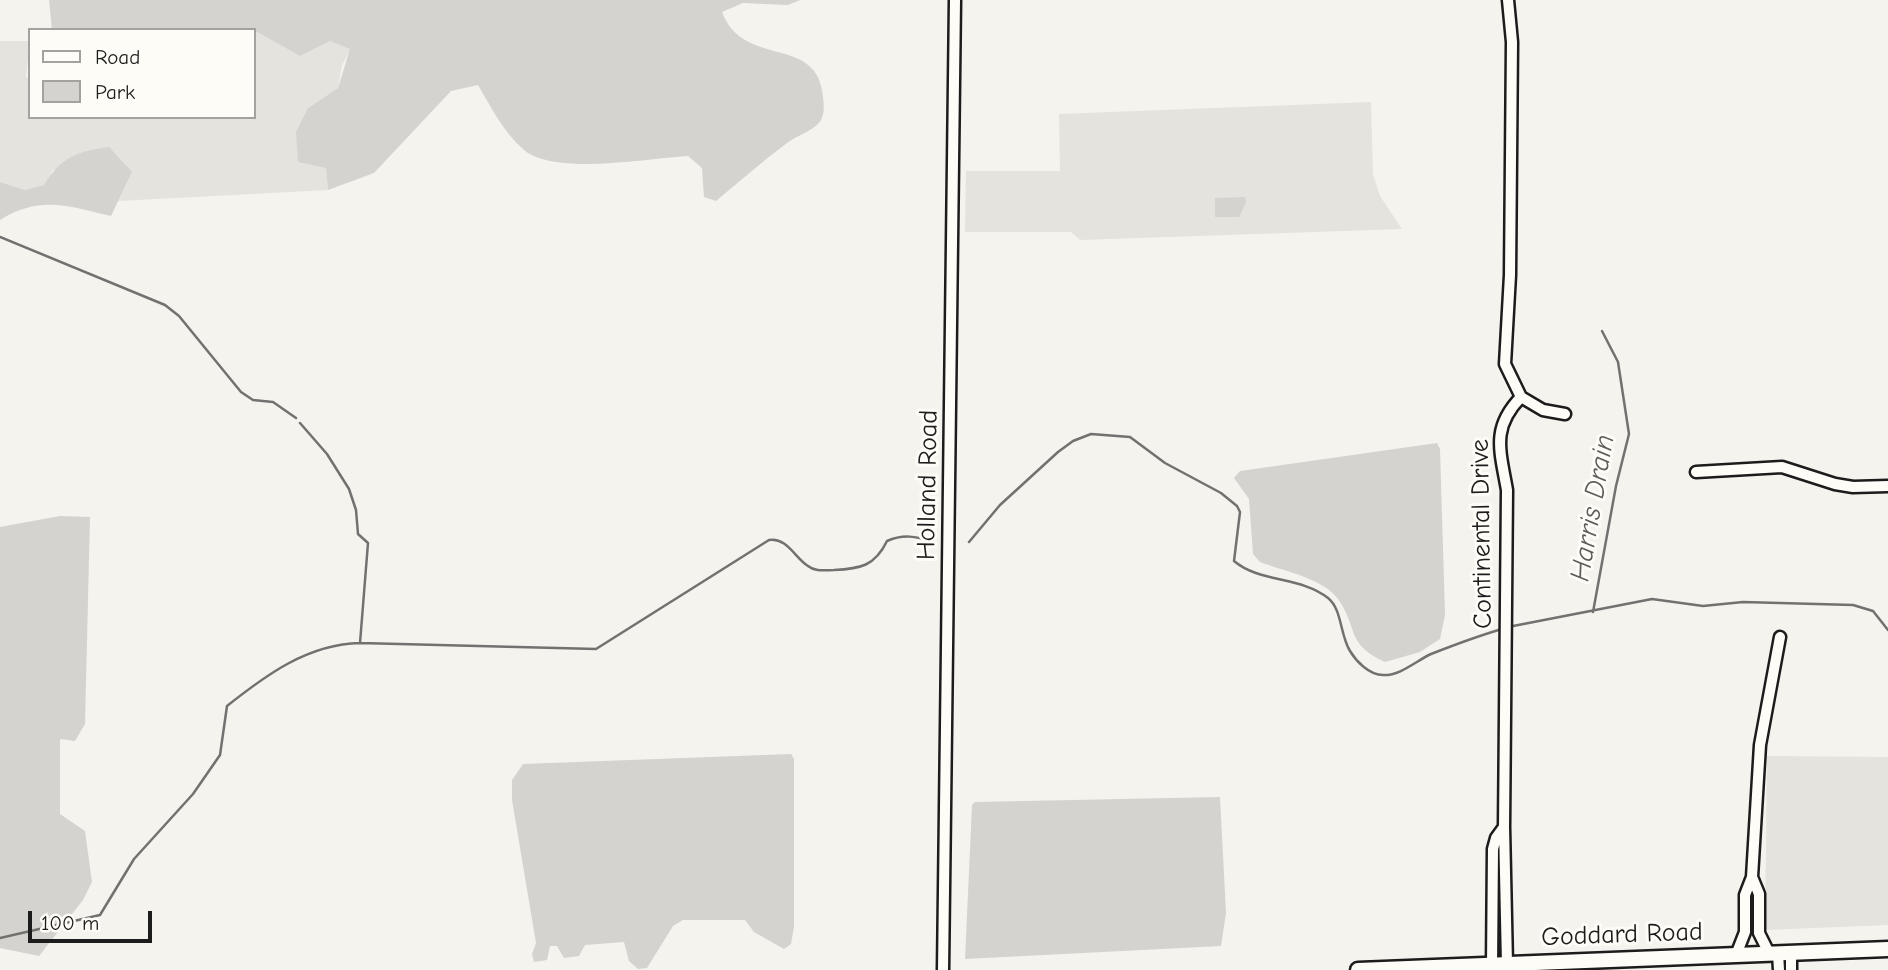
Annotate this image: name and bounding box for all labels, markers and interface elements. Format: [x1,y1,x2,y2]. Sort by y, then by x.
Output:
legend [28,28,256,119]
text: Road [95,45,140,69]
text: Park [95,80,135,104]
street label: Holland Road [911,410,945,560]
water label: Harris Drain [1564,432,1622,584]
street label: Continental Drive [1465,439,1499,629]
scale bar [32,897,156,941]
text: 100 m [41,911,99,935]
street label: Goddard Road [1541,917,1703,953]

